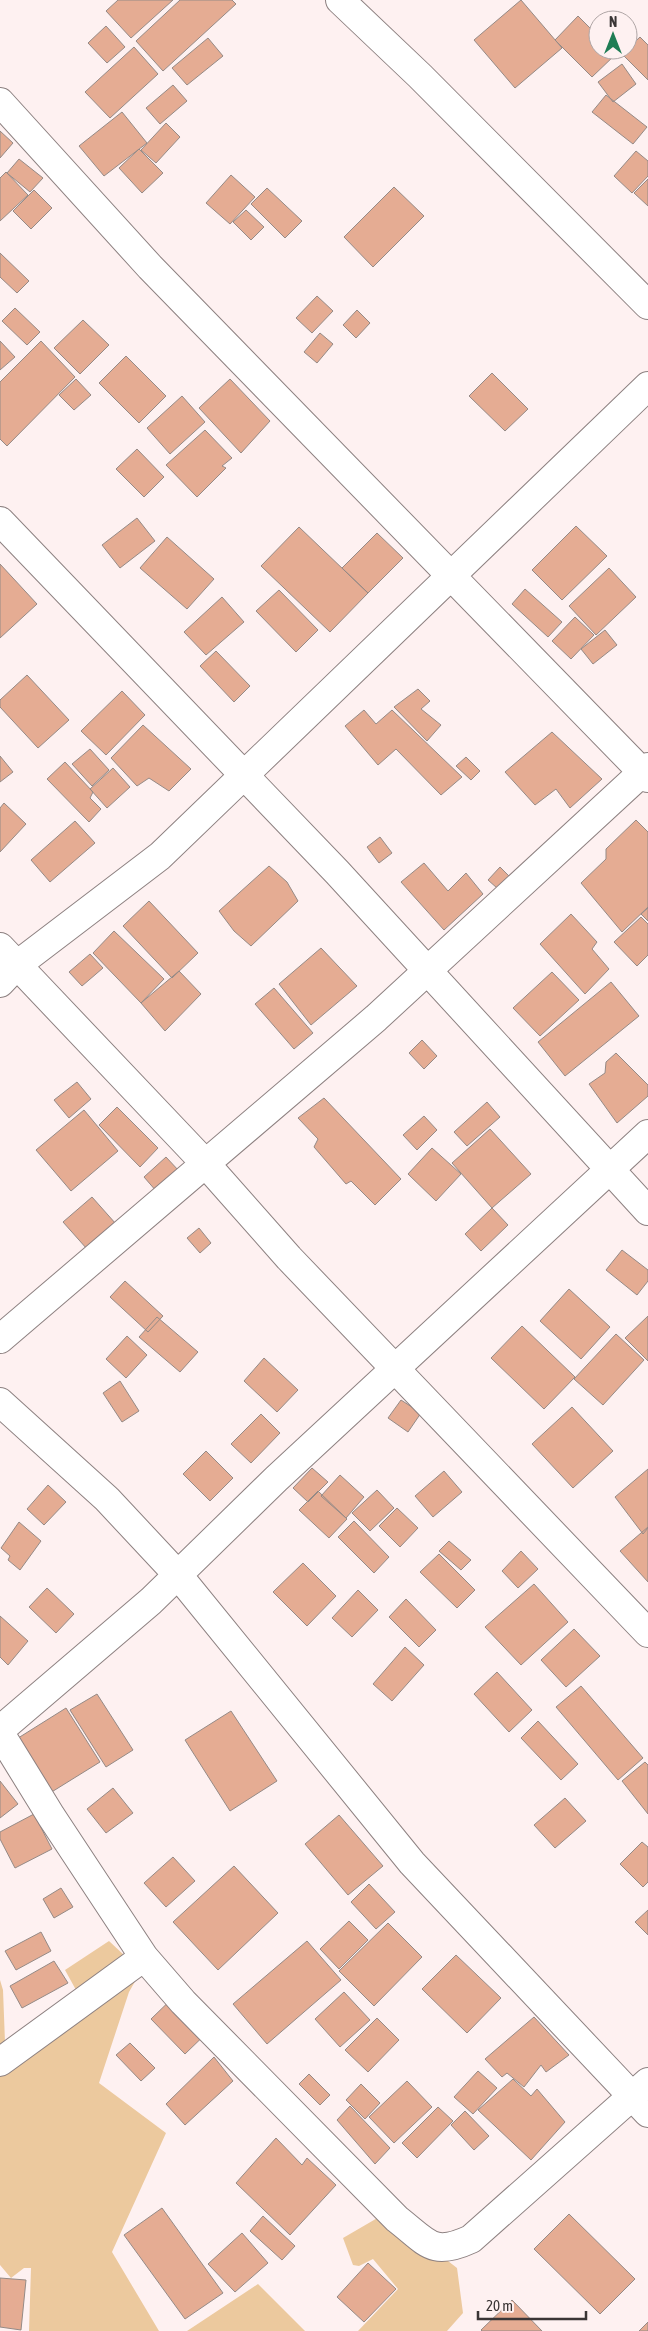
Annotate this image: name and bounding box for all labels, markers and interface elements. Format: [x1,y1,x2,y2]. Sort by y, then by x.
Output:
north arrow [588,10,638,60]
text: N [609,14,617,30]
scale bar [478,2288,586,2320]
text: 20 m [486,2297,513,2314]

